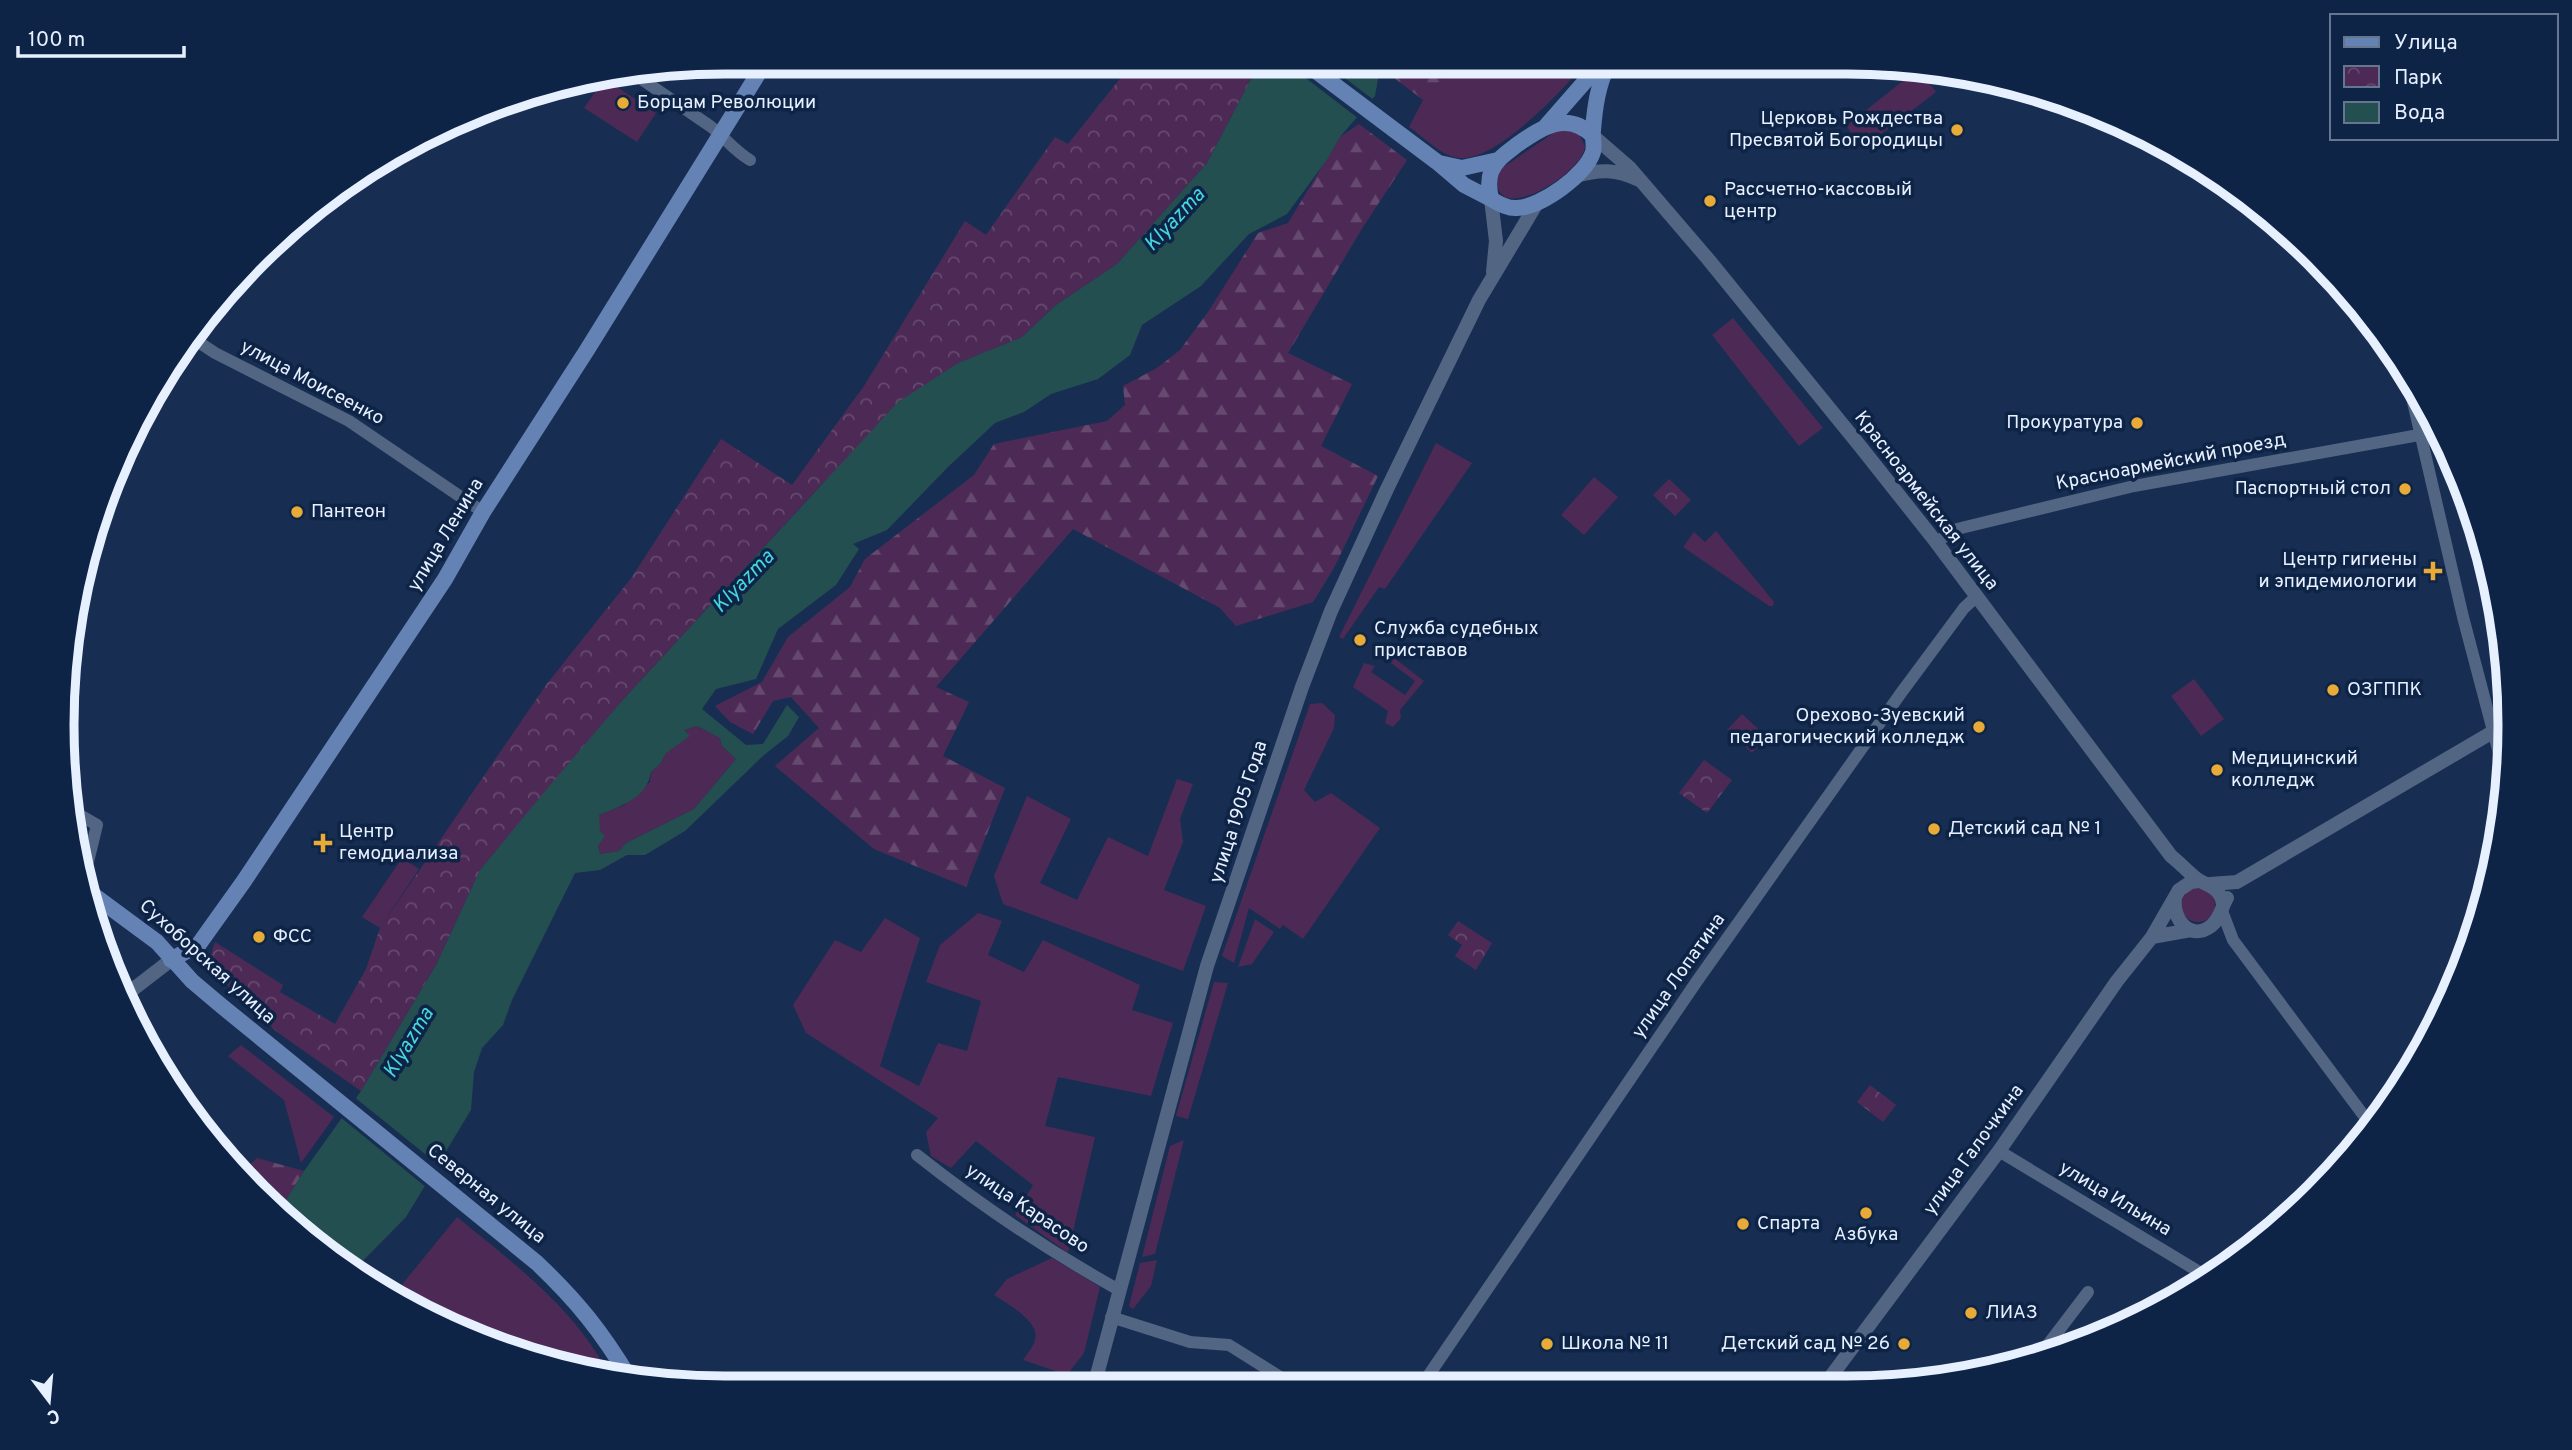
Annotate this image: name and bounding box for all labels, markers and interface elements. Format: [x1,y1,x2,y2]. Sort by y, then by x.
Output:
scale bar [18,14,184,58]
legend [2330,14,2558,140]
text: 100 m [28,27,85,54]
text: Улица [2394,30,2458,57]
text: Парк [2394,65,2443,92]
place label: Борцам Революции [637,91,816,115]
marker: Борцам Революции [615,95,631,111]
text: Вода [2394,100,2445,127]
place label: Церковь Рождества Пресвятой Богородицы [1729,107,1943,153]
marker: Церковь Рождества Пресвятой Богородицы [1949,122,1965,138]
place label: Рассчетно-кассовый центр [1724,178,1912,224]
water label: Klyazma [1139,182,1212,258]
marker: Рассчетно-кассовый центр [1702,193,1718,209]
street label: улица Моисеенко [236,335,388,431]
street label: Красноармейская улица [1849,407,2003,595]
place label: Прокуратура [2006,411,2123,435]
marker: Прокуратура [2129,415,2145,431]
street label: Красноармейский проезд [2054,428,2288,496]
street label: улица Ленина [403,474,489,596]
place label: Паспортный стол [2235,477,2391,501]
marker: Паспортный стол [2397,481,2413,497]
place label: Пантеон [311,500,386,524]
marker: Пантеон [289,504,305,520]
water label: Klyazma [707,544,781,619]
place label: Центр гигиены и эпидемиологии [2259,548,2417,594]
marker: Центр гигиены и эпидемиологии [2423,561,2443,581]
place label: Служба судебных приставов [1374,617,1539,663]
marker: Служба судебных приставов [1352,632,1368,648]
place label: ОЗГППК [2347,678,2422,702]
marker: ОЗГППК [2325,682,2341,698]
place label: Орехово-Зуевский педагогический колледж [1729,704,1965,750]
marker: Орехово-Зуевский педагогический колледж [1971,719,1987,735]
street label: улица 1905 Года [1205,738,1273,886]
place label: Медицинский колледж [2231,747,2358,793]
marker: Медицинский колледж [2209,762,2225,778]
place label: Детский сад № 1 [1948,817,2101,841]
place label: Центр гемодиализа [339,820,458,866]
marker: Детский сад № 1 [1926,821,1942,837]
marker: Центр гемодиализа [313,833,333,853]
street label: Сухоборская улица [134,894,280,1030]
street label: улица Лопатина [1627,909,1731,1043]
place label: ФСС [273,925,312,949]
marker: ФСС [251,929,267,945]
water label: Klyazma [377,1002,441,1083]
street label: улица Галочкина [1918,1080,2030,1220]
street label: Северная улица [422,1139,550,1249]
street label: улица Ильина [2054,1156,2176,1242]
street label: улица Карасово [960,1159,1094,1259]
marker: Азбука [1858,1205,1874,1221]
place label: Спарта [1757,1212,1820,1236]
marker: Спарта [1735,1216,1751,1232]
place label: Азбука [1834,1223,1898,1247]
place label: ЛИАЗ [1985,1301,2038,1325]
marker: ЛИАЗ [1963,1305,1979,1321]
place label: Школа № 11 [1561,1332,1669,1356]
place label: Детский сад № 26 [1721,1332,1890,1356]
marker: Школа № 11 [1539,1336,1555,1352]
marker: Детский сад № 26 [1896,1336,1912,1352]
north arrow [14,1366,84,1436]
text: С [44,1402,62,1429]

